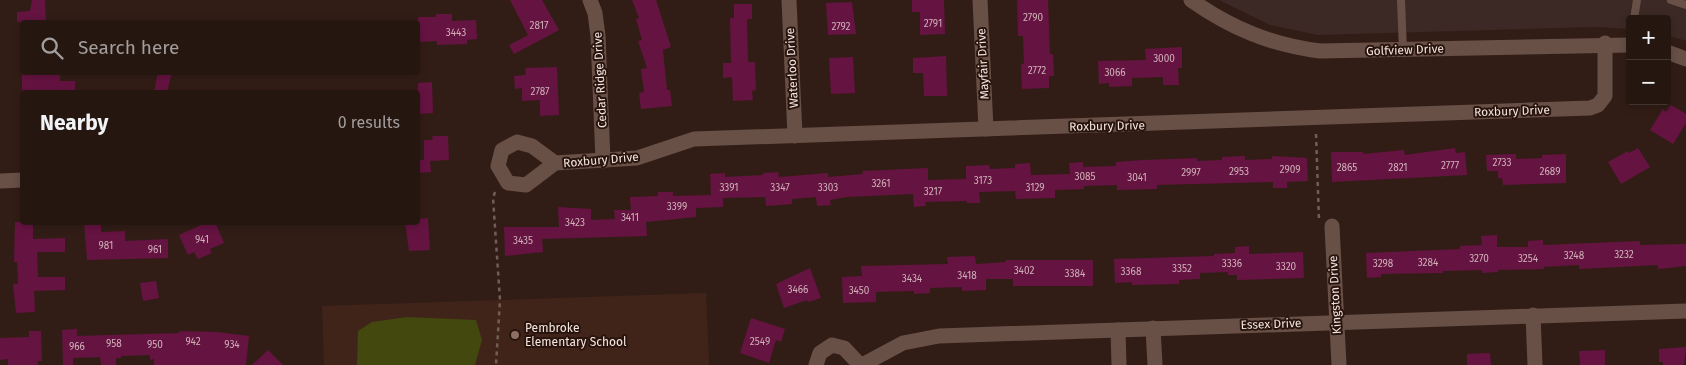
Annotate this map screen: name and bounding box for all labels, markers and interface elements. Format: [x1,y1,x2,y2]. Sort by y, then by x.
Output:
house number: 2790 [1023,12,1043,24]
map controls [1626,15,1671,105]
button: + [1626,15,1671,60]
house number: 2791 [924,18,942,30]
search box [20,20,420,75]
house number: 2817 [530,20,549,32]
house number: 2792 [831,21,851,33]
house number: 3443 [446,27,466,39]
street label: Waterloo Drive [783,28,801,108]
street label: Mayfair Drive [974,28,992,100]
street label: Cedar Ridge Drive [590,32,610,128]
icon: search [38,34,66,62]
text: Search here [78,36,179,59]
street label: Golfview Drive [1366,42,1444,58]
house number: 3000 [1153,53,1175,65]
button: − [1626,60,1671,105]
house number: 2772 [1028,65,1046,77]
house number: 3066 [1104,67,1126,79]
house number: 2787 [531,86,550,98]
street label: Roxbury Drive [1474,103,1550,119]
text: Nearby [40,110,108,136]
text: 0 results [338,113,400,132]
street label: Roxbury Drive [1069,118,1145,134]
street label: Roxbury Drive [563,150,639,170]
house number: 2733 [1492,157,1512,169]
house number: 2777 [1441,160,1460,172]
house number: 2865 [1337,162,1357,174]
house number: 2821 [1388,162,1408,174]
house number: 2909 [1280,164,1300,176]
house number: 2953 [1229,166,1249,178]
house number: 2689 [1540,166,1560,178]
house number: 2997 [1181,167,1201,179]
house number: 3085 [1074,171,1096,183]
house number: 3041 [1127,172,1147,184]
house number: 3173 [974,175,992,187]
house number: 3261 [871,178,891,190]
house number: 3391 [719,182,739,194]
house number: 3347 [770,182,790,194]
house number: 3303 [818,182,838,194]
house number: 3129 [1025,182,1045,194]
house number: 3217 [924,186,943,198]
house number: 3399 [667,201,687,213]
house number: 3411 [621,212,639,224]
house number: 3423 [565,217,585,229]
house number: 941 [195,234,209,246]
house number: 3435 [513,235,533,247]
house number: 981 [99,240,113,252]
house number: 961 [148,244,162,256]
house number: 3232 [1614,249,1634,261]
house number: 3248 [1564,250,1585,262]
house number: 3270 [1469,253,1489,265]
house number: 3254 [1518,253,1539,265]
street label: Kingston Drive [1326,255,1344,335]
house number: 3284 [1418,257,1439,269]
house number: 3336 [1222,258,1242,270]
house number: 3298 [1373,258,1394,270]
house number: 3320 [1276,261,1297,273]
house number: 3352 [1172,263,1192,275]
house number: 3402 [1014,265,1034,277]
house number: 3368 [1121,266,1142,278]
house number: 3384 [1065,268,1086,280]
house number: 3418 [957,270,977,282]
house number: 3434 [902,273,923,285]
house number: 3466 [788,284,808,296]
house number: 3450 [849,285,870,297]
street label: Essex Drive [1240,316,1302,332]
place label: Pembroke Elementary School [525,321,627,349]
marker: Pembroke Elementary School [509,329,521,341]
house number: 942 [185,336,201,348]
house number: 2549 [750,336,770,348]
house number: 958 [106,338,122,350]
house number: 950 [147,339,163,351]
house number: 934 [224,339,240,351]
house number: 966 [69,341,85,353]

